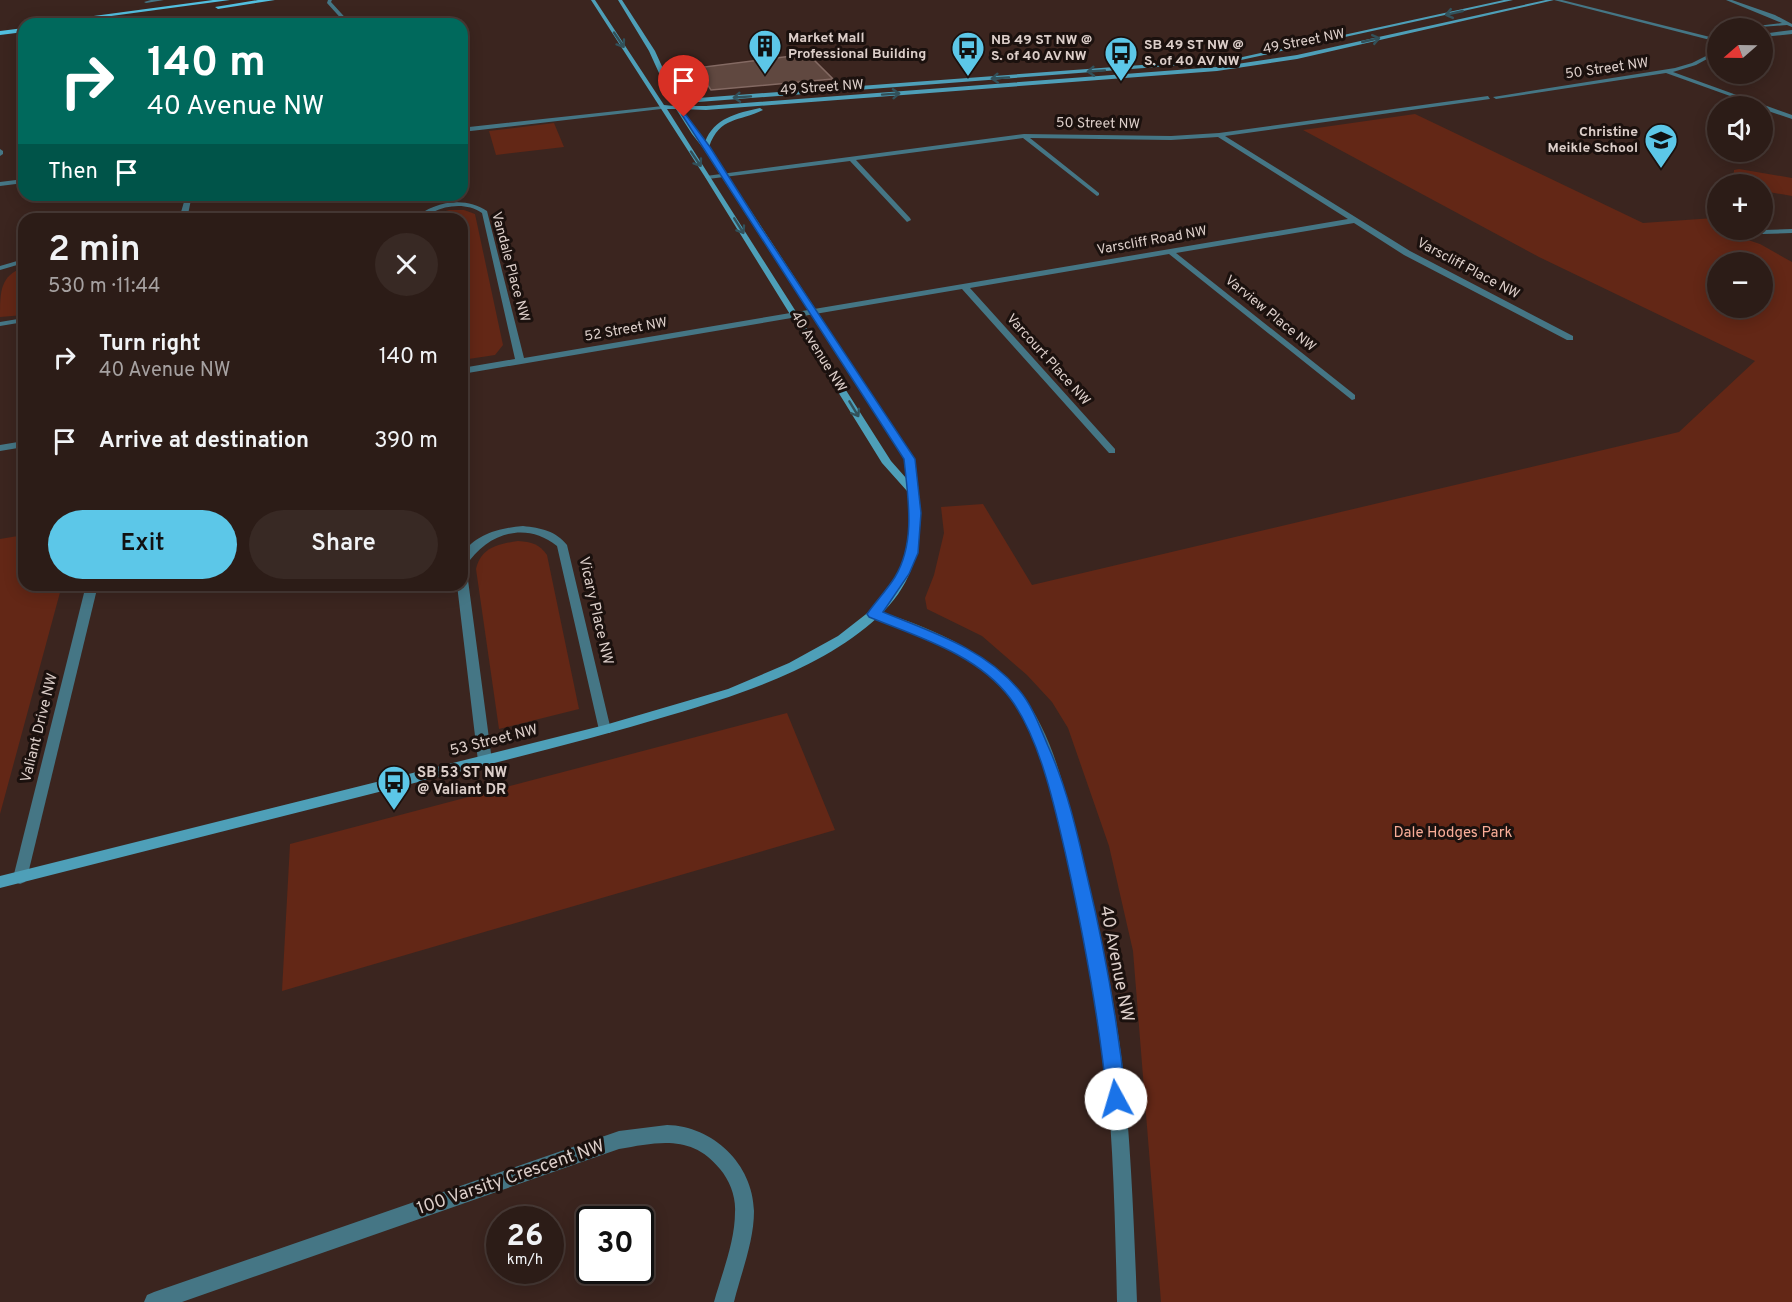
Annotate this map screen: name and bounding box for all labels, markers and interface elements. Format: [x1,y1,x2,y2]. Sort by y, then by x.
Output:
one-way arrow [1444,7,1463,19]
north arrow [1707,18,1773,84]
map controls [1707,18,1773,318]
street label: 49 Street NW [1261,26,1347,58]
building icon: Market Mall Professional Building [747,28,783,75]
place label: Market Mall Professional Building [788,30,926,63]
bus stop icon: NB 49 ST NW @ S. of 40 AV NW [950,30,986,77]
one-way arrow [613,31,625,48]
place label: NB 49 ST NW @ S. of 40 AV NW [991,32,1092,65]
one-way arrow [1361,34,1380,46]
bus stop icon: SB 49 ST NW @ S. of 40 AV NW [1103,35,1139,82]
place label: SB 49 ST NW @ S. of 40 AV NW [1144,37,1244,70]
text: 140 m [147,38,266,91]
icon: right [48,42,126,120]
pin [658,55,709,117]
street label: 50 Street NW [1564,55,1650,83]
icon: arrive [667,64,700,97]
one-way arrow [1087,66,1107,77]
one-way arrow [990,73,1010,84]
street label: 49 Street NW [780,77,864,99]
one-way arrow [880,89,900,100]
text: 40 Avenue NW [147,90,325,124]
one-way arrow [733,91,753,102]
button: sound [1707,96,1773,162]
street label: 50 Street NW [1056,115,1141,133]
school or university icon: Christine Meikle School [1643,122,1679,169]
place label: Christine Meikle School [1547,124,1638,157]
one-way arrow [690,151,702,167]
icon: arrive [110,156,143,189]
text: Then [48,159,98,186]
button: + [1707,174,1773,240]
street label: Vandale Place NW [487,210,533,324]
one-way arrow [733,218,746,235]
street label: Varscliff Road NW [1096,223,1209,259]
text: 2 min [48,228,141,274]
button: close [375,233,438,296]
street label: Varscliff Place NW [1414,235,1522,303]
button: − [1707,252,1773,318]
street label: Varview Place NW [1221,272,1319,356]
text: 530 m · 11:44 [48,274,160,300]
street label: 40 Avenue NW [786,308,850,396]
street label: Varcourt Place NW [1002,311,1094,410]
street label: 52 Street NW [583,314,669,346]
text: Turn right [99,331,201,358]
icon: right [48,341,81,374]
text: 140 m [379,344,438,371]
text: 40 Avenue NW [99,358,230,384]
one-way arrow [849,400,861,417]
icon: arrive [48,425,81,458]
text: Arrive at destination [99,428,309,455]
text: 390 m [374,428,438,455]
button: Exit [48,510,237,579]
button: Share [249,510,438,579]
street label: Vicary Place NW [573,555,617,667]
street label: Valiant Drive NW [17,671,63,785]
street label: 53 Street NW [448,721,540,761]
bus stop icon: SB 53 ST NW @ Valiant DR [376,764,412,811]
place label: SB 53 ST NW @ Valiant DR [417,764,507,800]
park label: Dale Hodges Park [1394,824,1512,843]
street label: 40 Avenue NW [1093,904,1139,1024]
position arrow [1084,1067,1148,1131]
street label: 100 Varsity Crescent NW [414,1135,608,1221]
speed limit sign: 30 [576,1206,654,1284]
text: 26 [507,1219,543,1256]
text: km/h [507,1251,543,1270]

